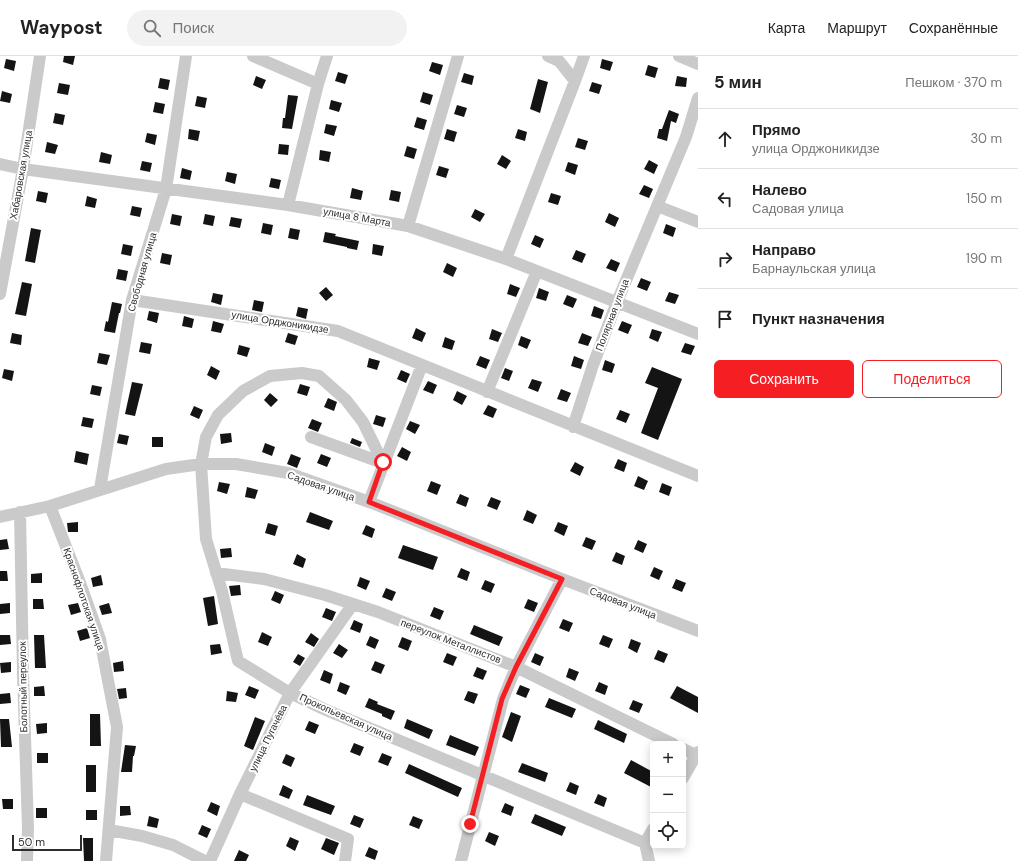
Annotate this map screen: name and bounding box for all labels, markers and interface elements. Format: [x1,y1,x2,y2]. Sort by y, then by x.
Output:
search box [127,10,407,46]
text: Waypost [20,15,103,40]
icon: search [141,17,163,39]
text: Поиск [173,18,214,38]
text: Карта [768,19,805,37]
text: Маршрут [827,19,887,37]
text: Сохранённые [909,19,998,37]
text: 5 мин [714,71,762,93]
text: Пешком · 370 m [905,74,1002,91]
text: Прямо [752,120,801,140]
icon: ahead [714,128,736,150]
street label: Хабаровская улица [7,129,35,221]
text: 30 m [970,130,1002,147]
text: улица Орджоникидзе [752,140,880,157]
text: Налево [752,180,807,200]
icon: left [714,188,736,210]
text: 150 m [966,190,1002,207]
text: Садовая улица [752,200,844,217]
street label: улица 8 Марта [322,205,392,229]
street label: Свободная улица [125,231,160,313]
text: Направо [752,240,816,260]
icon: right [714,248,736,270]
text: 190 m [966,250,1002,267]
text: Барнаульская улица [752,260,876,277]
street label: Полярная улица [592,277,632,353]
street label: улица Орджоникидзе [230,308,330,336]
icon: arrive [714,308,736,330]
text: Пункт назначения [752,309,885,329]
button: Сохранить [714,360,854,398]
button: Поделиться [862,360,1002,398]
route start [374,453,392,471]
street label: Садовая улица [285,468,357,504]
street label: Краснофлотская улица [60,546,108,652]
street label: Садовая улица [588,584,659,622]
street label: переулок Металлистов [399,616,503,666]
street label: Болотный переулок [16,641,30,733]
street label: Прокопьевская улица [297,691,395,744]
street label: улица Пугачёва [246,702,290,773]
map controls [650,741,686,849]
button: + [650,741,686,777]
button: − [650,777,686,813]
button: locate [650,813,686,849]
route end [461,815,479,833]
scale bar [12,833,82,852]
text: 50 m [18,835,45,849]

